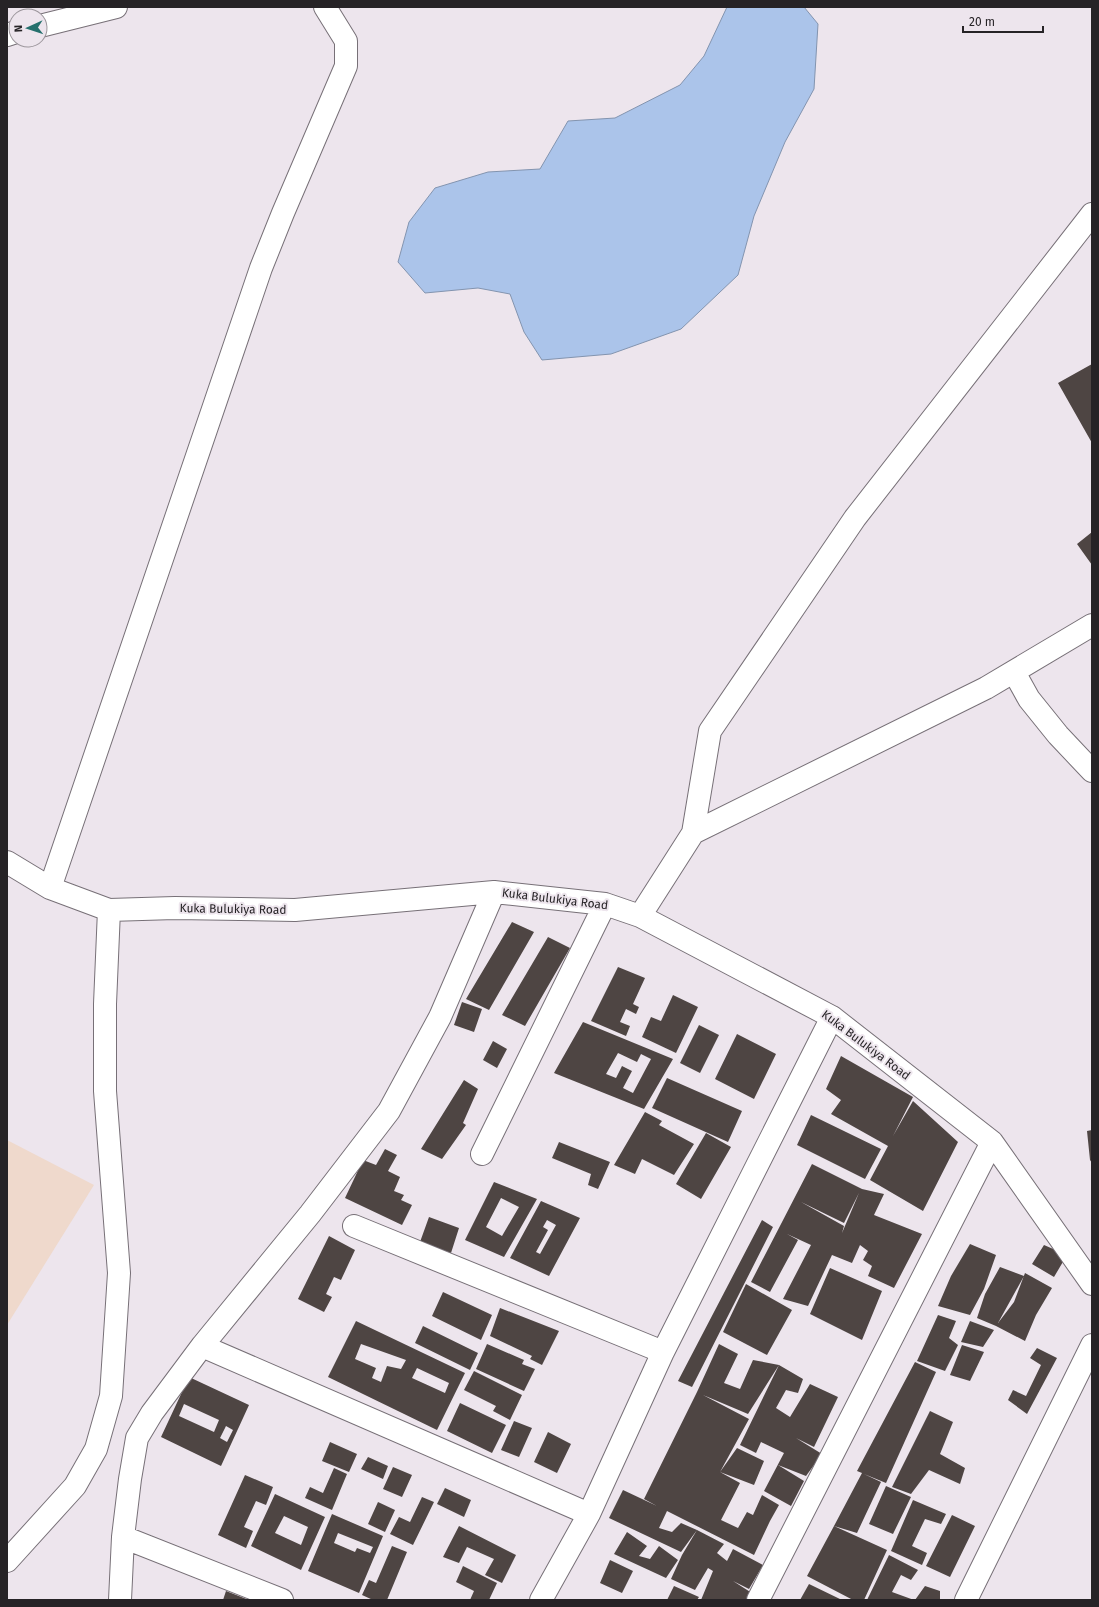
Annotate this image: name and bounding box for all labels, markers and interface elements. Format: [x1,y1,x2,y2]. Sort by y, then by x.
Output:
north arrow [8,8,48,48]
scale bar [963,8,1043,34]
text: 20 m [969,15,995,29]
text: N [12,25,25,32]
street label: Kuka Bulukiya Road [501,886,609,912]
street label: Kuka Bulukiya Road [179,901,287,917]
street label: Kuka Bulukiya Road [819,1007,913,1083]

